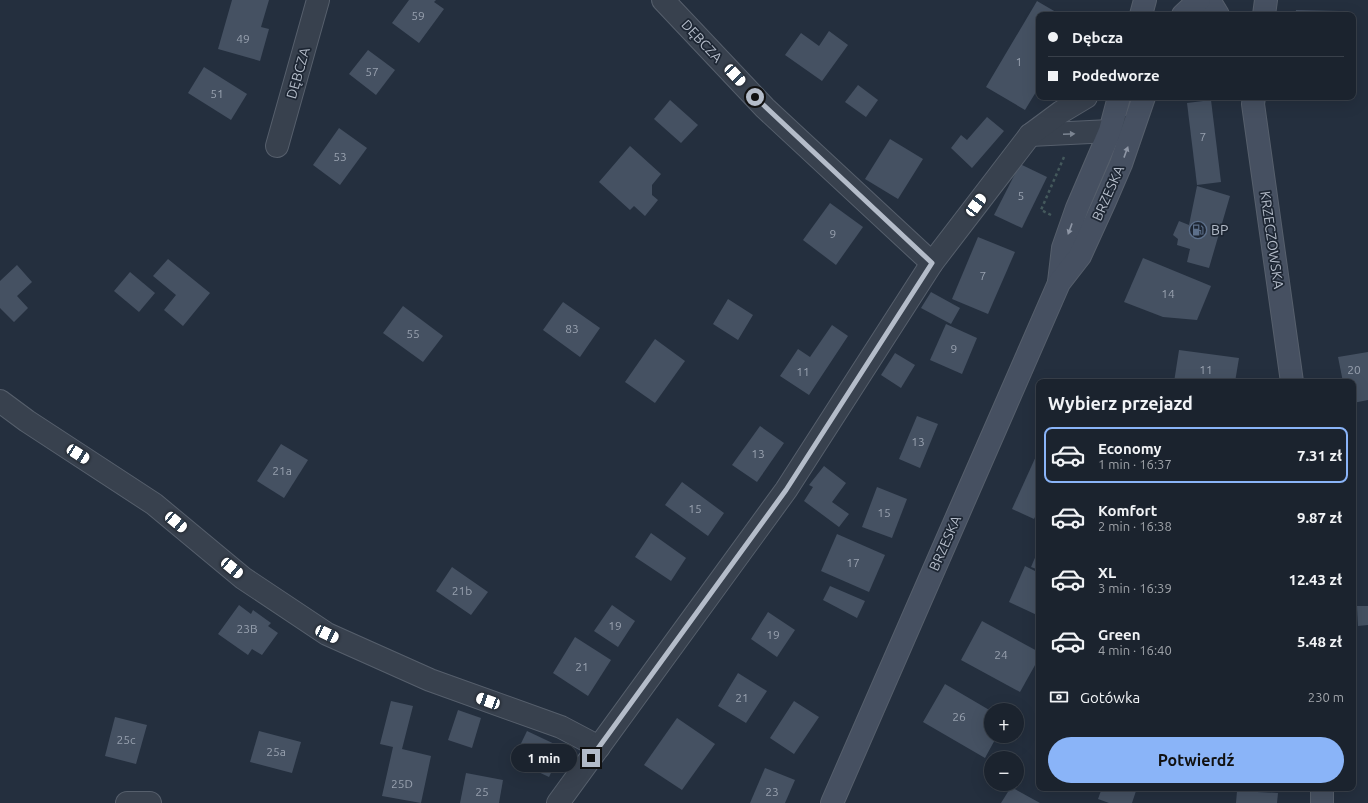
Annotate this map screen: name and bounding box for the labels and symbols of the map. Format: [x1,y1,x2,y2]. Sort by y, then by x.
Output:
house number: 59 [411,9,425,22]
street label: DĘBCZA [678,16,726,66]
house number: 49 [236,32,250,45]
street label: DĘBCZA [283,45,313,101]
house number: 1 [1016,55,1022,68]
car [722,62,748,88]
house number: 57 [365,65,379,78]
house number: 51 [210,87,224,100]
route start [746,88,764,106]
one-way arrow [1063,130,1075,137]
house number: 7 [1200,130,1206,143]
one-way arrow [1123,146,1129,158]
house number: 53 [333,150,347,163]
street label: BRZESKA [1089,163,1127,223]
house number: 5 [1018,189,1024,202]
street label: KRZECZOWSKA [1257,190,1287,290]
car [964,192,988,218]
fuel station icon: BP [1188,220,1208,240]
place label: BP [1211,222,1228,238]
one-way arrow [1066,223,1072,235]
house number: 9 [830,227,836,240]
house number: 7 [980,269,986,282]
house number: 14 [1161,287,1175,300]
house number: 83 [565,322,579,335]
house number: 55 [406,327,420,340]
house number: 9 [951,342,957,355]
house number: 11 [1199,363,1213,376]
house number: 20 [1347,363,1361,376]
house number: 11 [796,365,810,378]
house number: 13 [911,435,925,448]
car [65,442,91,466]
house number: 13 [751,447,765,460]
house number: 21a [272,464,292,477]
house number: 15 [688,502,702,515]
house number: 15 [877,506,891,519]
car [163,510,189,534]
street label: BRZESKA [926,513,964,573]
car [219,556,245,580]
house number: 17 [846,556,860,569]
house number: 21b [452,584,472,597]
house number: 19 [608,619,622,632]
house number: 23B [236,622,258,635]
car [314,623,340,645]
house number: 19 [766,628,780,641]
house number: 24 [994,648,1008,661]
house number: 21 [575,660,589,673]
car [475,691,501,711]
house number: 21 [735,691,749,704]
house number: 26 [952,710,966,723]
house number: 25c [116,733,136,746]
callout: 1 min [511,744,577,772]
house number: 25a [266,745,286,758]
route end [582,749,600,767]
house number: 25D [391,777,413,790]
house number: 25 [475,785,489,798]
house number: 23 [765,785,779,798]

